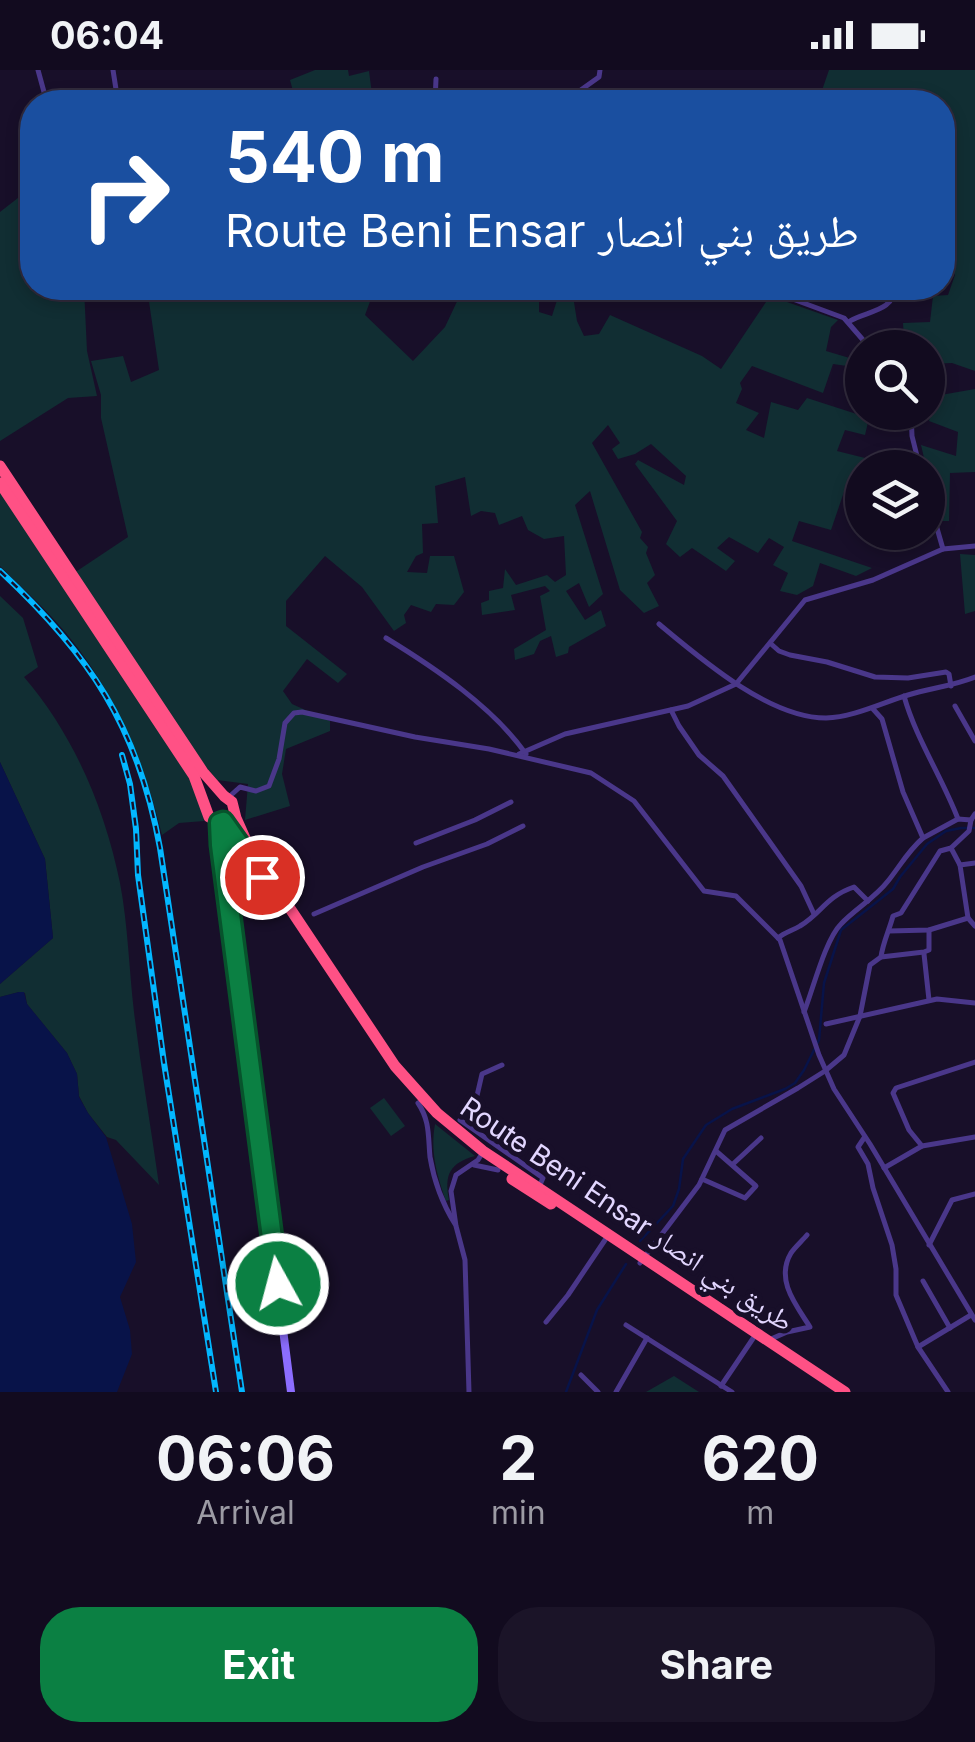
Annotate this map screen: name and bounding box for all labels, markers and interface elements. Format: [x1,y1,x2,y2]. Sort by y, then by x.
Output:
text: 06:04 [50,12,164,58]
text: 540 m [225,114,445,199]
icon: right [60,130,190,260]
text: Route Beni Ensar طريق بني انصار [225,203,859,258]
map controls [845,330,945,550]
button: search [845,330,945,430]
button: layers [845,450,945,550]
pin [220,835,305,920]
icon: arrive [235,850,290,905]
street label: Route Beni Ensar طريق بني انصار [451,1090,800,1343]
position arrow [226,1232,330,1336]
text: 06:06 [156,1422,335,1494]
text: 2 [499,1422,537,1494]
text: 620 [702,1422,819,1494]
text: Arrival [196,1493,295,1532]
text: min [491,1493,546,1532]
text: m [746,1493,774,1532]
button: Exit [40,1607,478,1722]
button: Share [498,1607,935,1722]

